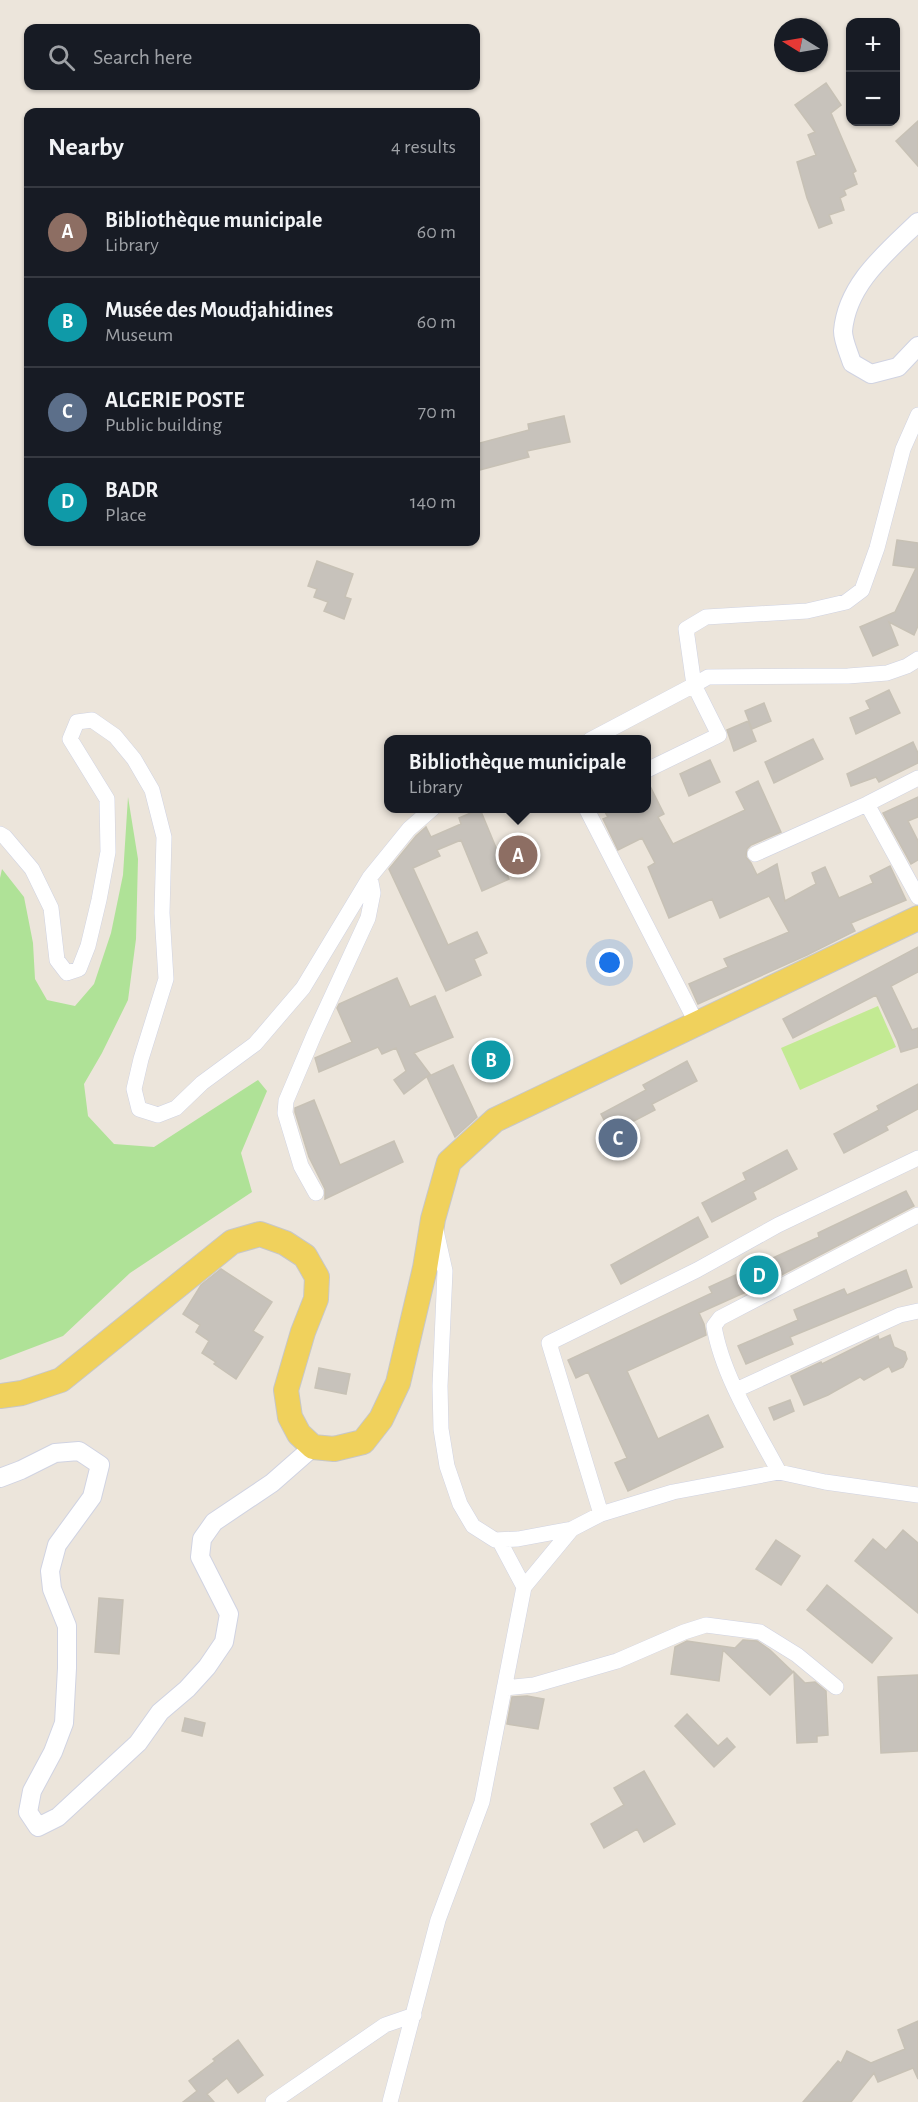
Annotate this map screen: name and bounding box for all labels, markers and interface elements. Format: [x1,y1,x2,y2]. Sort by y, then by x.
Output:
north arrow [774,18,828,72]
map controls [846,18,900,126]
button: + [846,18,900,72]
search box [24,24,480,90]
icon: search [45,41,78,74]
text: Search here [93,46,192,68]
button: − [846,72,900,126]
text: Nearby [48,134,124,160]
text: 4 results [391,137,456,157]
text: Bibliothèque municipale [105,209,322,231]
text: A [62,222,74,242]
text: 60 m [417,222,456,242]
text: Library [105,235,159,255]
text: Musée des Moudjahidines [105,299,333,321]
text: B [62,312,73,332]
text: 60 m [417,312,456,332]
text: Museum [105,325,173,345]
text: ALGERIE POSTE [105,389,245,411]
text: C [62,402,73,422]
text: 70 m [418,402,456,422]
text: Public building [105,415,222,435]
text: BADR [105,479,158,501]
text: D [61,492,74,512]
text: 140 m [410,492,456,512]
text: Place [105,505,146,525]
popup [384,735,651,813]
text: Bibliothèque municipale [409,751,626,773]
text: Library [409,777,463,797]
pin: A [498,832,538,878]
your location [595,948,624,977]
pin: B [472,1038,510,1082]
pin: C [598,1116,638,1160]
pin: D [740,1252,778,1298]

